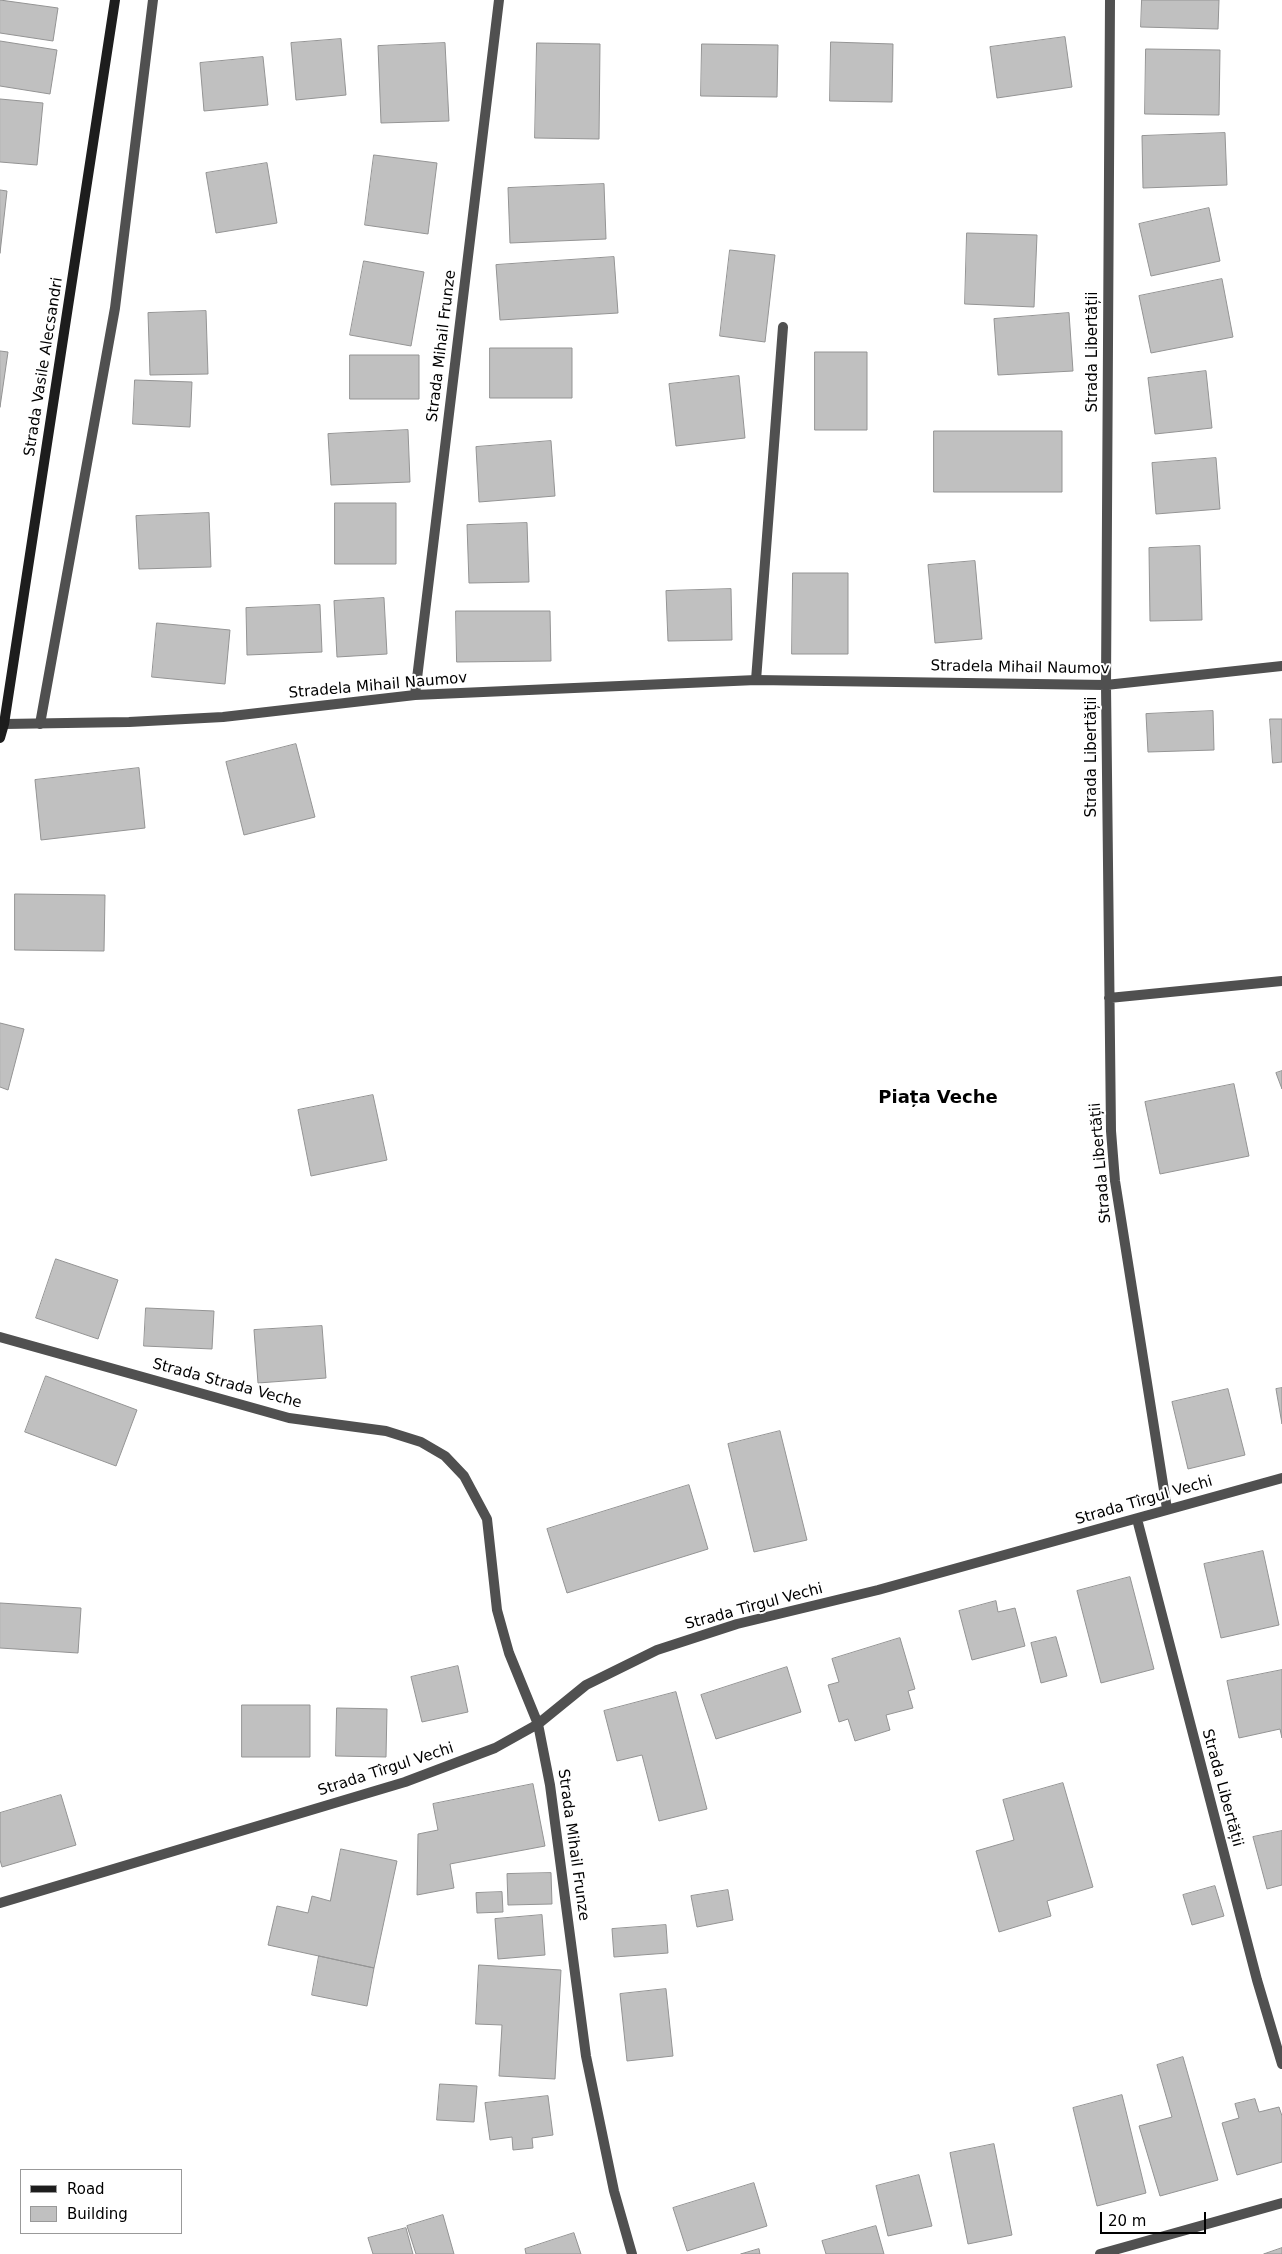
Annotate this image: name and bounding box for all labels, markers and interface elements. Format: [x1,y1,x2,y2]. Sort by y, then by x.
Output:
street label: Strada Mihail Frunze [424,269,460,423]
street label: Strada Vasile Alecsandri [21,276,67,458]
street label: Strada Libertății [1084,292,1102,412]
street label: Stradela Mihail Naumov [930,657,1110,679]
street label: Stradela Mihail Naumov [288,669,468,703]
street label: Strada Libertății [1083,697,1101,817]
district label: Piața Veche [878,1087,998,1109]
street label: Strada Libertății [1087,1102,1115,1224]
street label: Strada Strada Veche [150,1355,304,1413]
street label: Strada Tîrgul Vechi [1073,1473,1215,1529]
street label: Strada Tîrgul Vechi [683,1580,825,1634]
street label: Strada Libertății [1198,1727,1246,1849]
street label: Strada Tîrgul Vechi [316,1740,456,1800]
street label: Strada Mihail Frunze [553,1768,593,1922]
legend [20,2169,182,2234]
text: Road [67,2180,105,2198]
scale bar [1102,2202,1208,2234]
text: Building [67,2205,128,2223]
text: 20 m [1108,2212,1146,2230]

